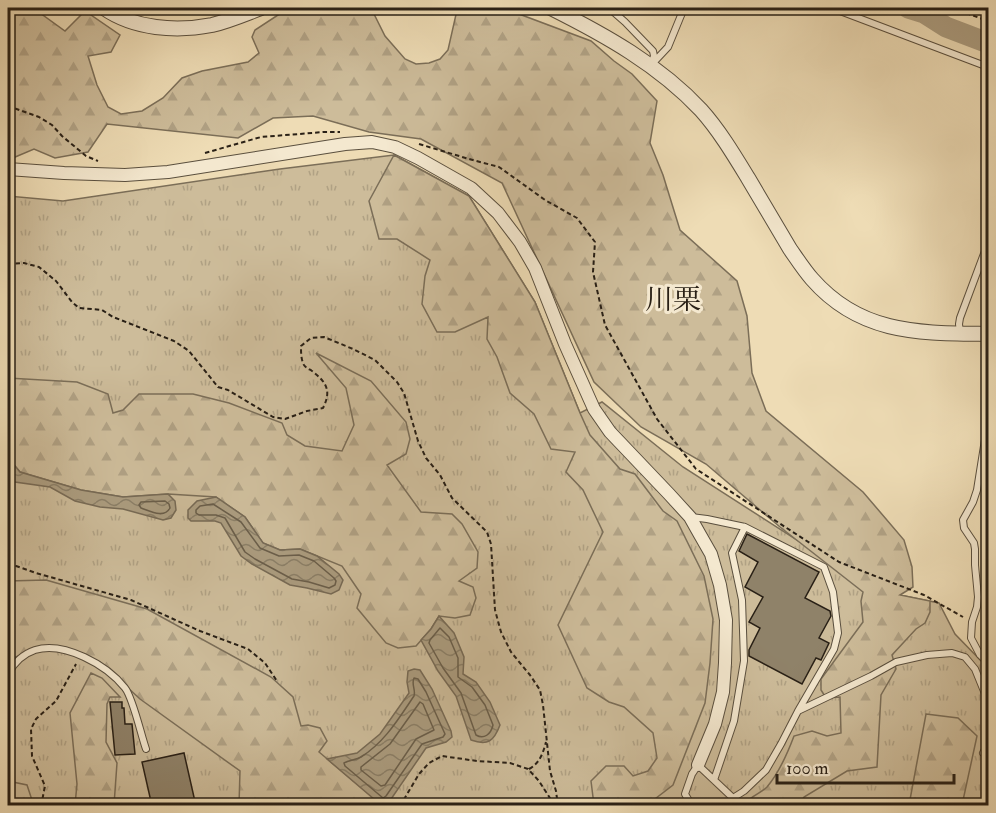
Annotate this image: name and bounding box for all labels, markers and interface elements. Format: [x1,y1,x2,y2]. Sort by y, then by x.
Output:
district label: 川栗 [645,283,701,318]
scale bar [777,747,954,785]
text: 100 m [786,757,829,780]

